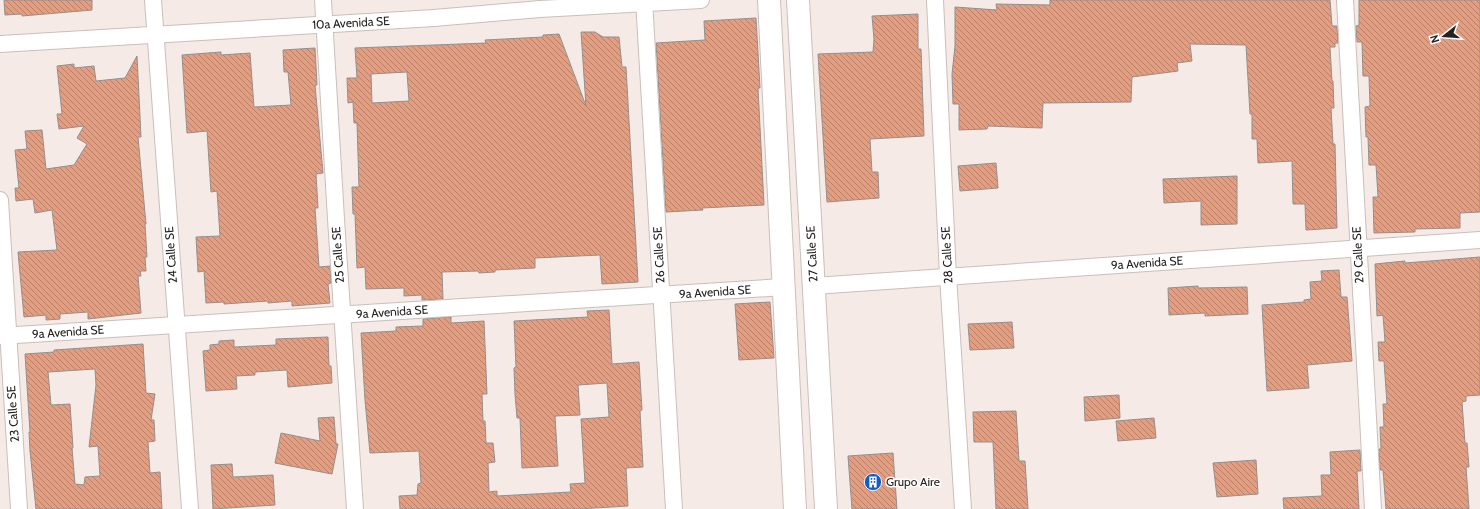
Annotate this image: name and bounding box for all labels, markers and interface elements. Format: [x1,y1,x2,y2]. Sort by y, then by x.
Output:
street label: 10a Avenida SE [312,13,391,32]
north arrow [1424,16,1464,56]
text: N [1427,33,1442,45]
street label: 27 Calle SE [803,225,820,283]
street label: 24 Calle SE [161,226,180,284]
street label: 25 Calle SE [328,226,347,284]
street label: 26 Calle SE [649,226,667,284]
street label: 28 Calle SE [937,226,955,284]
street label: 29 Calle SE [1348,226,1366,284]
street label: 9a Avenida SE [1110,252,1184,273]
street label: 9a Avenida SE [678,281,752,302]
street label: 9a Avenida SE [355,301,429,322]
street label: 9a Avenida SE [31,321,105,342]
street label: 23 Calle SE [3,385,22,443]
building icon: Grupo Aire [863,472,883,492]
place label: Grupo Aire [886,474,940,489]

